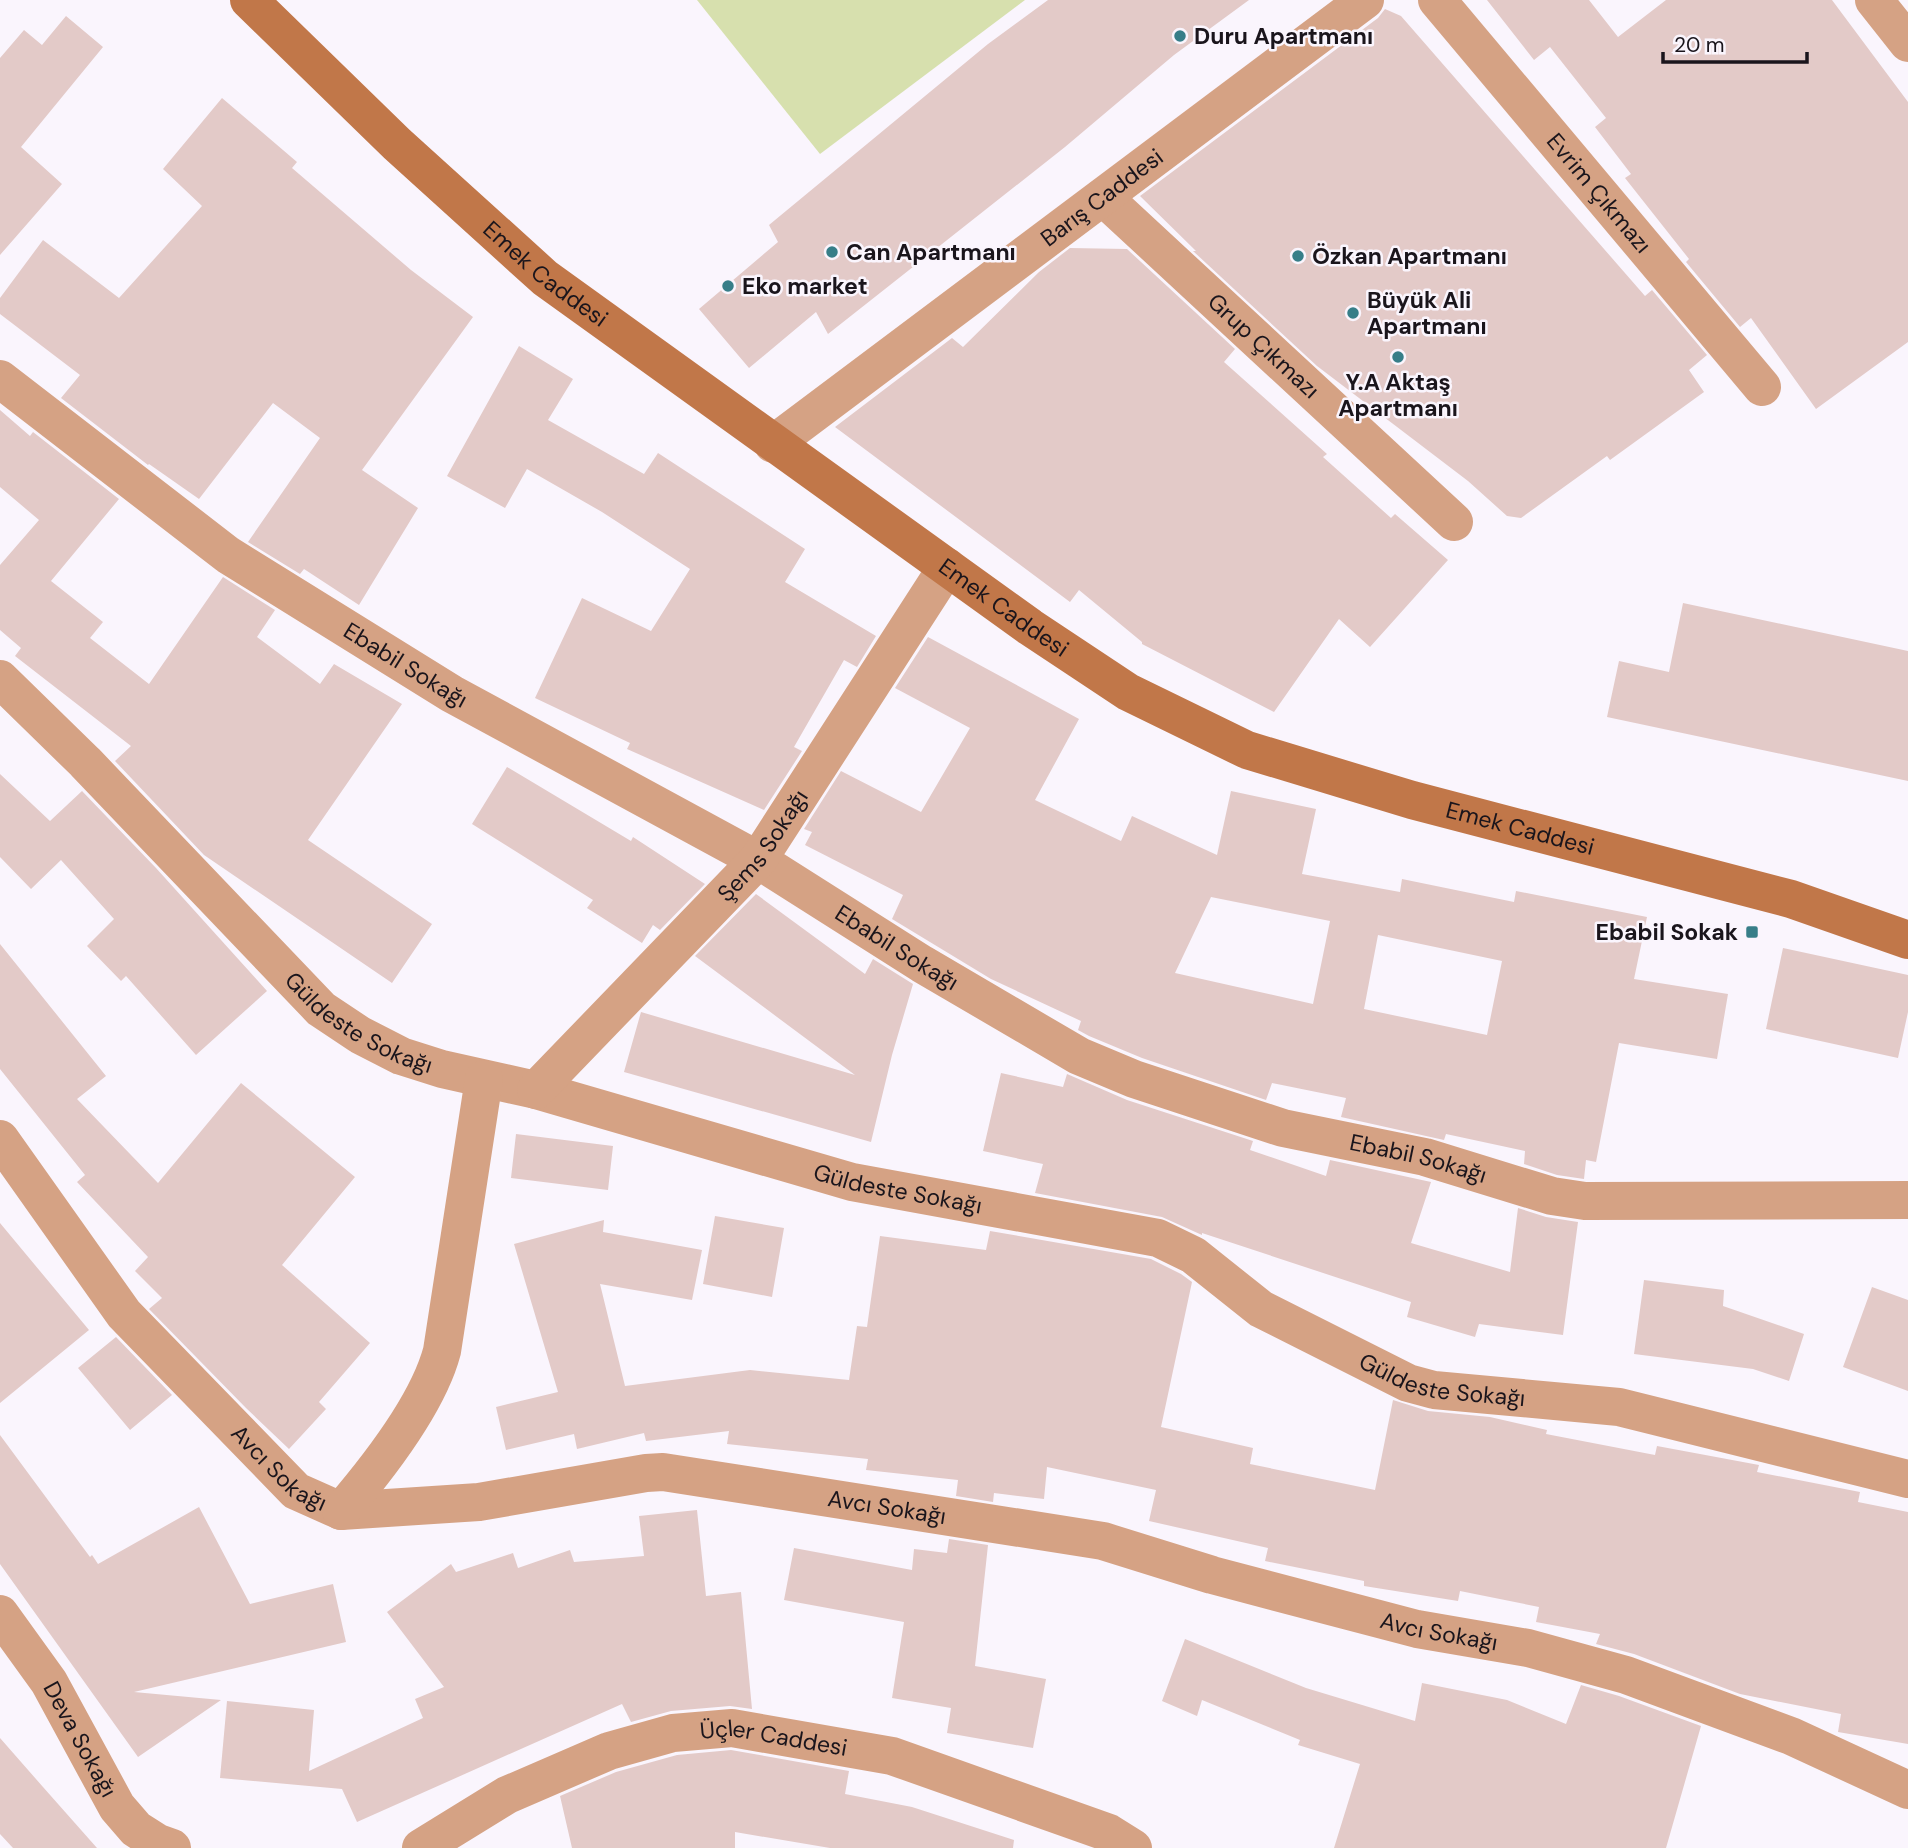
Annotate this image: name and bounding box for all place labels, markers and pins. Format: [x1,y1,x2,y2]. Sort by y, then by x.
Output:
place label: Duru Apartmanı [1194,21,1373,51]
marker: Duru Apartmanı [1172,28,1188,44]
place label: Can Apartmanı [846,237,1016,267]
place label: Özkan Apartmanı [1312,241,1507,271]
marker: Can Apartmanı [824,244,840,260]
marker: Özkan Apartmanı [1290,248,1306,264]
place label: Eko market [742,271,868,301]
marker: Eko market [720,278,736,294]
place label: Büyük Ali Apartmanı [1367,285,1487,341]
marker: Büyük Ali Apartmanı [1345,305,1361,321]
marker: Y.A Aktaş Apartmanı [1390,349,1406,365]
place label: Y.A Aktaş Apartmanı [1338,367,1458,423]
place label: Ebabil Sokak [1596,917,1738,947]
marker: Ebabil Sokak [1744,924,1760,940]

